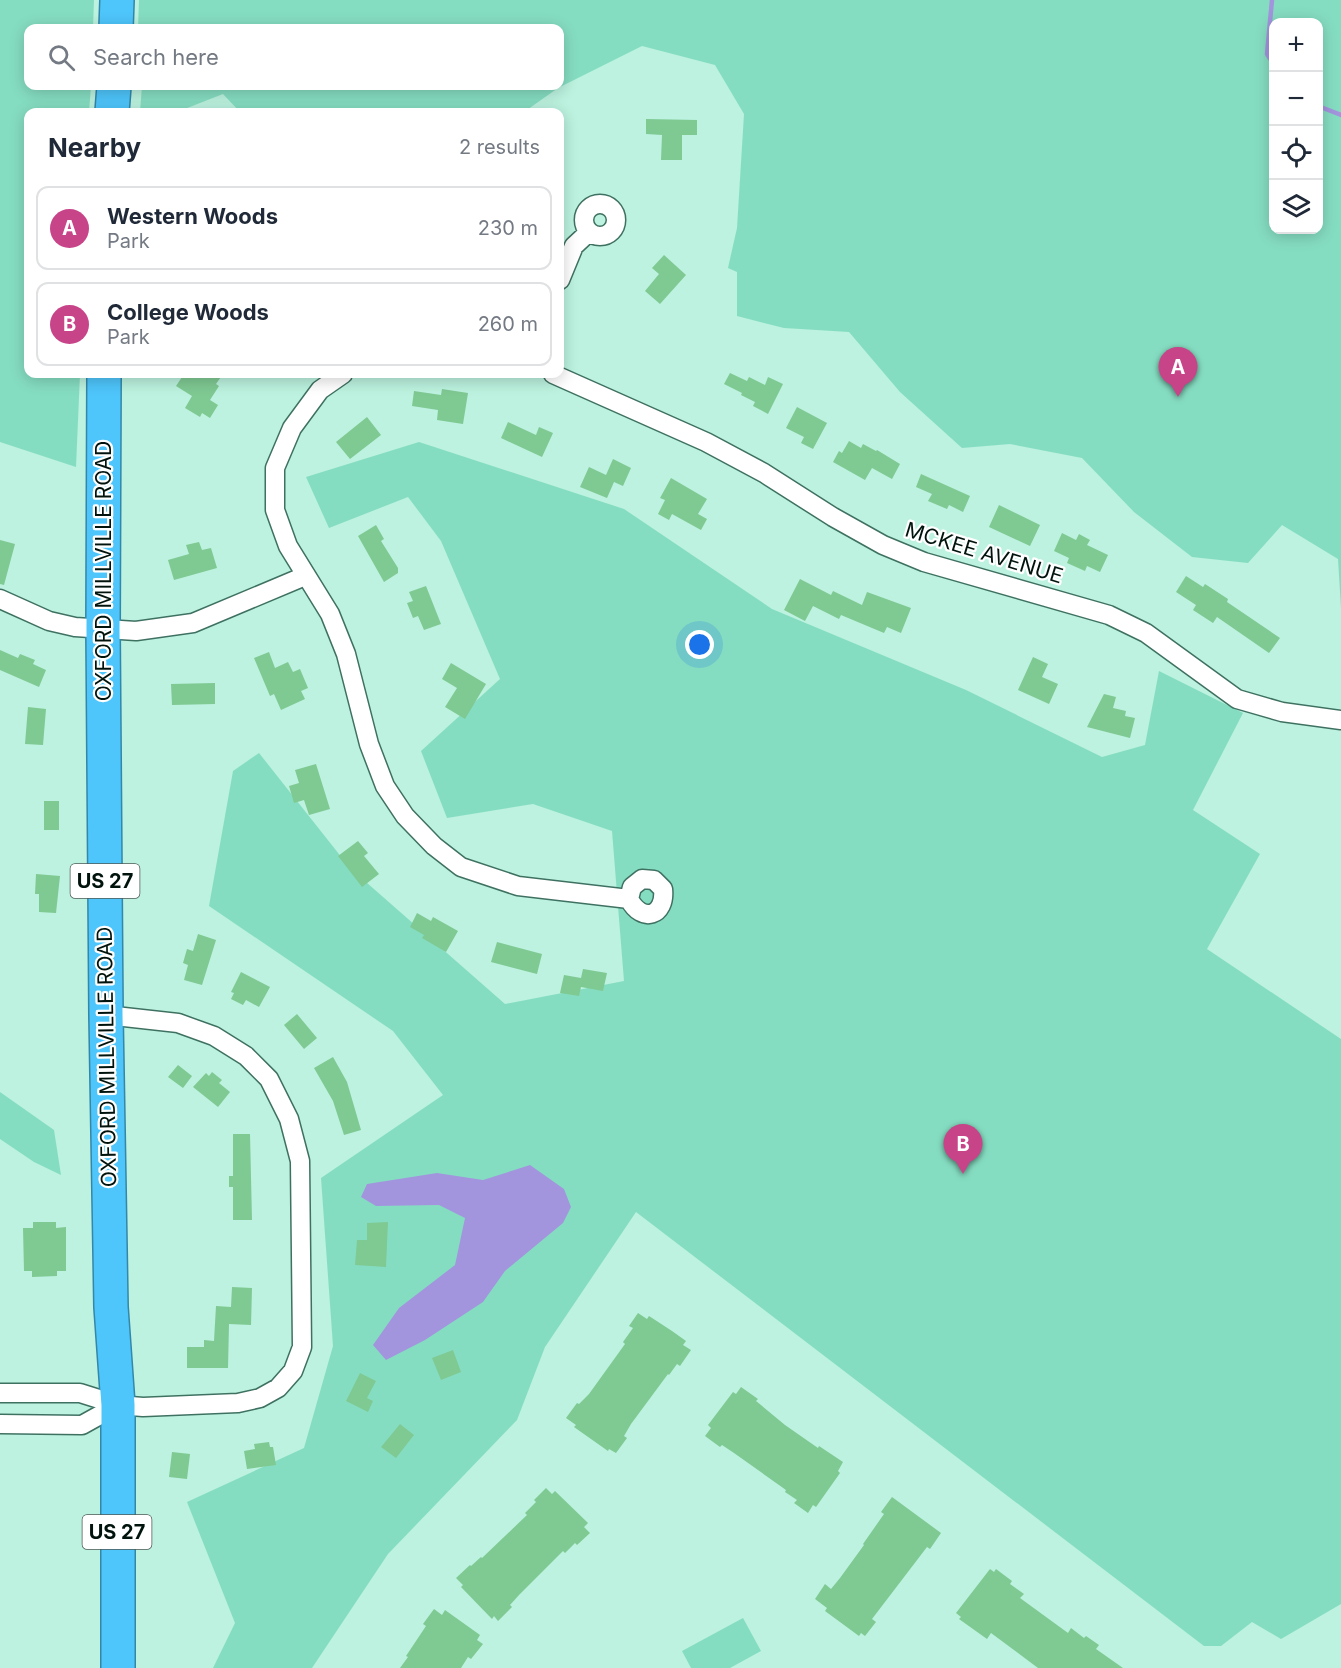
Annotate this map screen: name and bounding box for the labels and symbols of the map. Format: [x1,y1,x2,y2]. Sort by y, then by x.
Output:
pin: A [1158,348,1198,397]
street label: OXFORD MILLVILLE ROAD [91,441,116,701]
street label: MCKEE AVENUE [902,517,1066,588]
your location [685,630,714,659]
road number: US 27 [70,864,140,898]
street label: OXFORD MILLVILLE ROAD [92,927,121,1187]
pin: B [944,1124,982,1174]
road number: US 27 [82,1515,152,1549]

